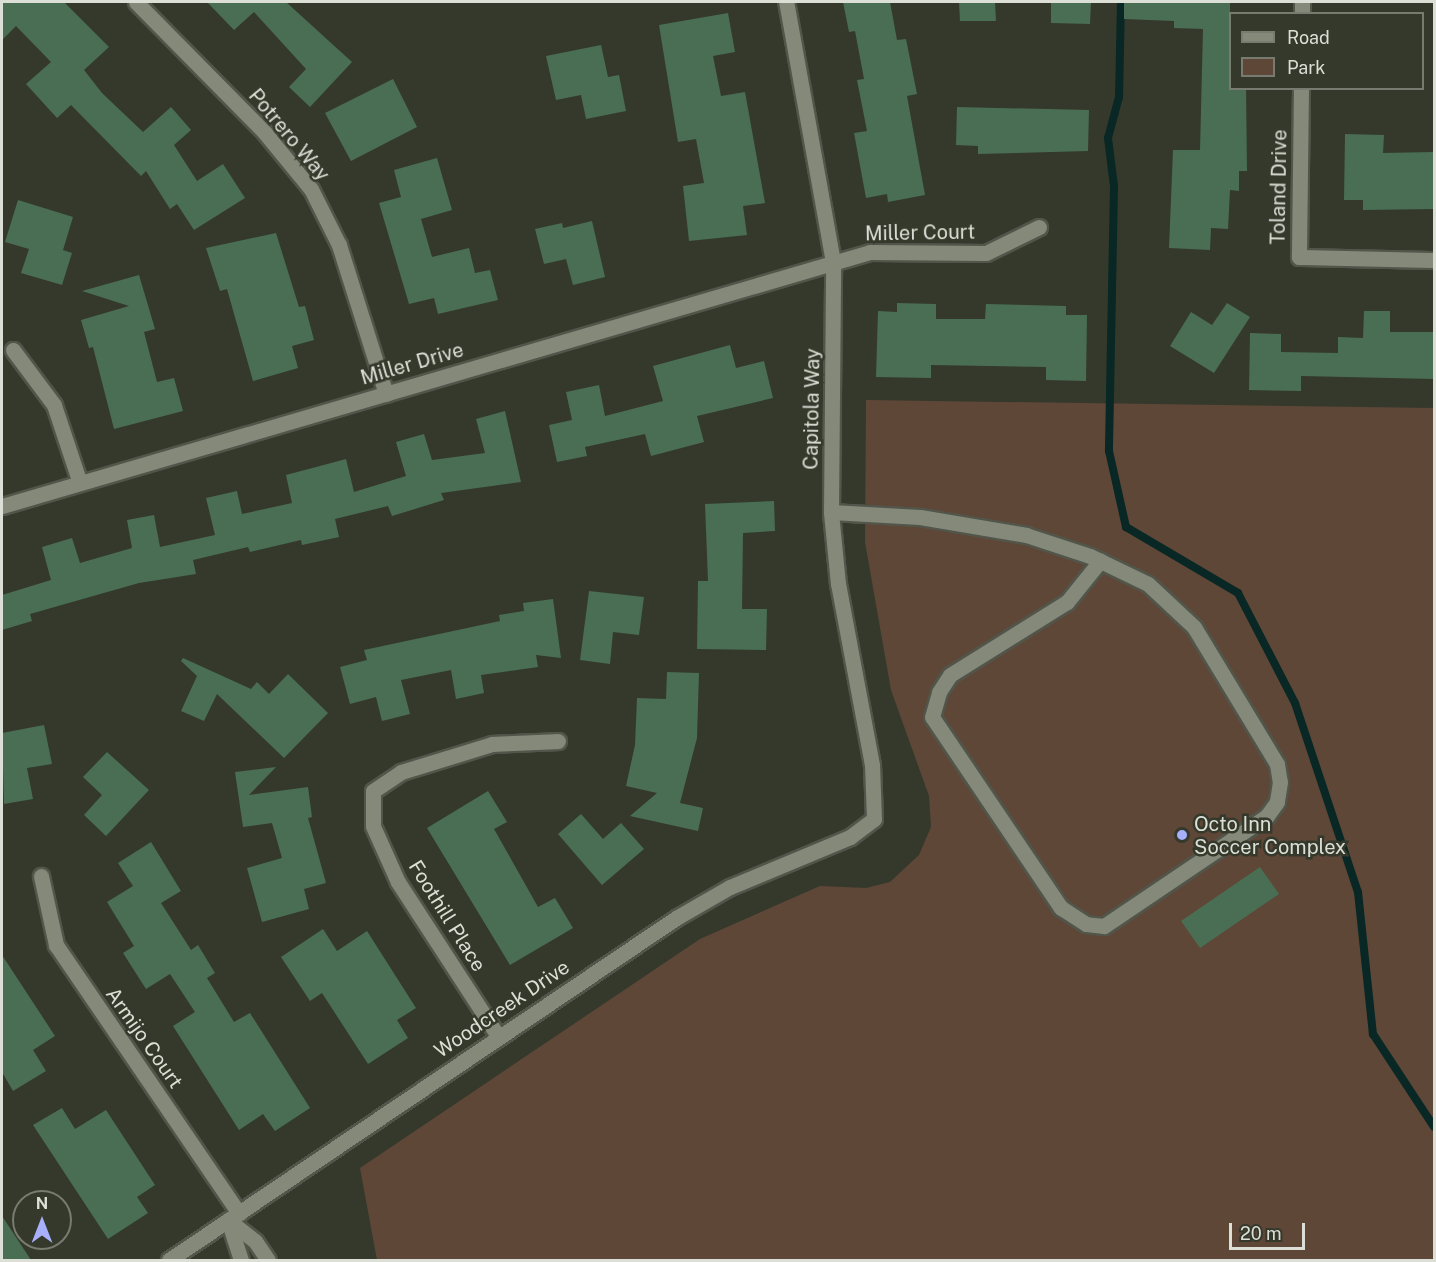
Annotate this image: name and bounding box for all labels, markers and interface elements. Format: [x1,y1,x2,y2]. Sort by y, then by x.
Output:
legend [1229,12,1424,90]
text: Road [1287,27,1330,48]
text: Park [1287,57,1325,78]
street label: Potrero Way [243,84,335,186]
street label: Toland Drive [1266,129,1292,245]
street label: Miller Court [865,220,975,246]
street label: Miller Drive [358,338,466,390]
street label: Capitola Way [799,348,825,470]
place label: Octo Inn Soccer Complex [1194,812,1346,859]
marker: Octo Inn Soccer Complex [1175,828,1189,842]
street label: Foothill Place [403,856,491,976]
street label: Woodcreek Drive [430,955,574,1063]
street label: Armijo Court [100,983,188,1093]
north arrow [12,1190,72,1250]
text: N [36,1194,48,1213]
scale bar [1232,1211,1308,1249]
text: 20 m [1240,1223,1282,1244]

